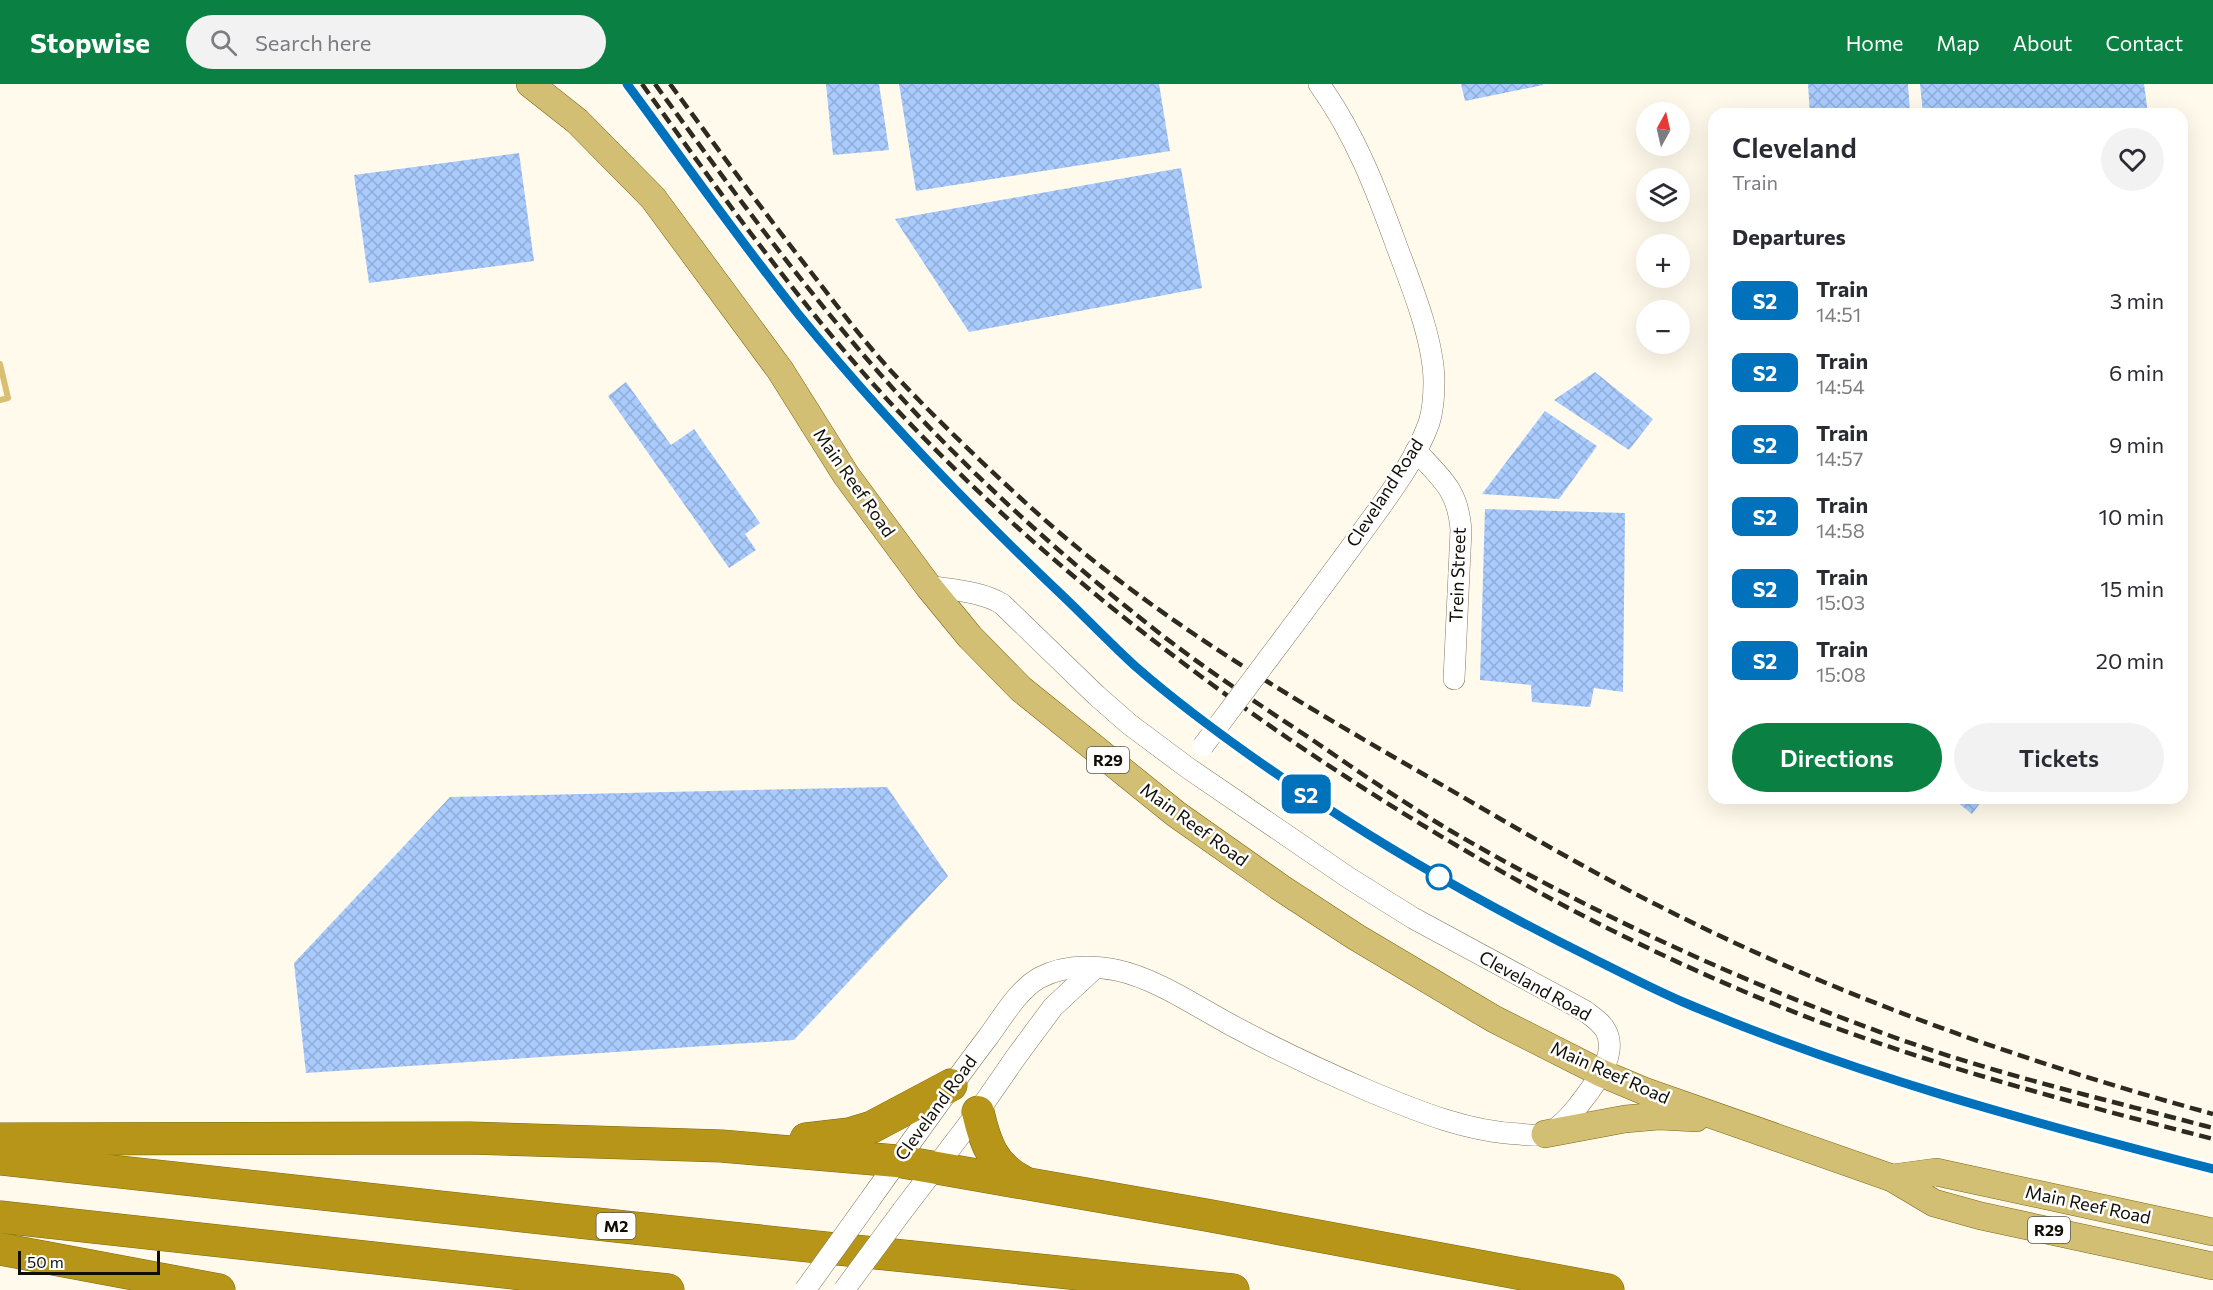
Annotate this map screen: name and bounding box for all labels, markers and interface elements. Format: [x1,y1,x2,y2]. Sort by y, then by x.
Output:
search box [186,15,606,69]
text: Stopwise [30,25,150,59]
icon: search [207,26,240,59]
text: Search here [255,29,371,56]
text: Home [1846,30,1903,55]
text: Map [1936,30,1980,55]
text: About [2013,30,2072,55]
text: Contact [2105,30,2183,55]
north arrow [1636,102,1690,156]
map controls [1636,102,1690,354]
button: heart [2101,128,2164,191]
text: Cleveland [1732,130,1857,164]
button: layers [1636,168,1690,222]
text: Train [1732,170,1778,194]
text: Departures [1732,223,1846,250]
button: + [1636,234,1690,288]
text: Train [1816,275,1868,302]
text: 3 min [2110,287,2164,314]
text: S2 [1753,288,1777,313]
button: − [1636,300,1690,354]
text: 14:51 [1816,302,1861,326]
text: Train [1816,347,1868,374]
text: 6 min [2109,359,2164,386]
text: S2 [1753,360,1777,385]
text: 14:54 [1816,374,1865,398]
text: Train [1816,419,1868,446]
street label: Main Reef Road [809,424,900,541]
text: 9 min [2109,431,2164,458]
text: S2 [1753,432,1777,457]
street label: Cleveland Road [1341,434,1427,551]
text: 14:57 [1816,446,1863,470]
text: Train [1816,491,1868,518]
text: 10 min [2099,503,2164,530]
text: S2 [1753,504,1777,529]
text: 14:58 [1816,518,1865,542]
street label: Trein Street [1444,527,1470,623]
text: Train [1816,563,1868,590]
text: 15 min [2100,575,2164,602]
text: S2 [1753,576,1777,601]
text: 15:03 [1816,590,1865,614]
text: Train [1816,635,1868,662]
text: 20 min [2096,647,2164,674]
text: S2 [1753,648,1777,673]
text: 15:08 [1816,662,1866,686]
button: Directions [1732,723,1942,792]
button: Tickets [1954,723,2164,792]
road number: R29 [1087,747,1129,773]
line badge: S2 [1279,774,1333,814]
street label: Main Reef Road [1136,778,1253,871]
text: S2 [1294,782,1318,807]
unlabelled marker [1426,864,1452,890]
street label: Cleveland Road [1476,945,1595,1025]
street label: Main Reef Road [1548,1036,1673,1108]
street label: Cleveland Road [890,1050,981,1164]
street label: Main Reef Road [2023,1180,2153,1228]
road number: M2 [596,1213,636,1239]
road number: R29 [2028,1217,2070,1243]
scale bar [18,1248,160,1276]
text: 50 m [27,1252,64,1271]

